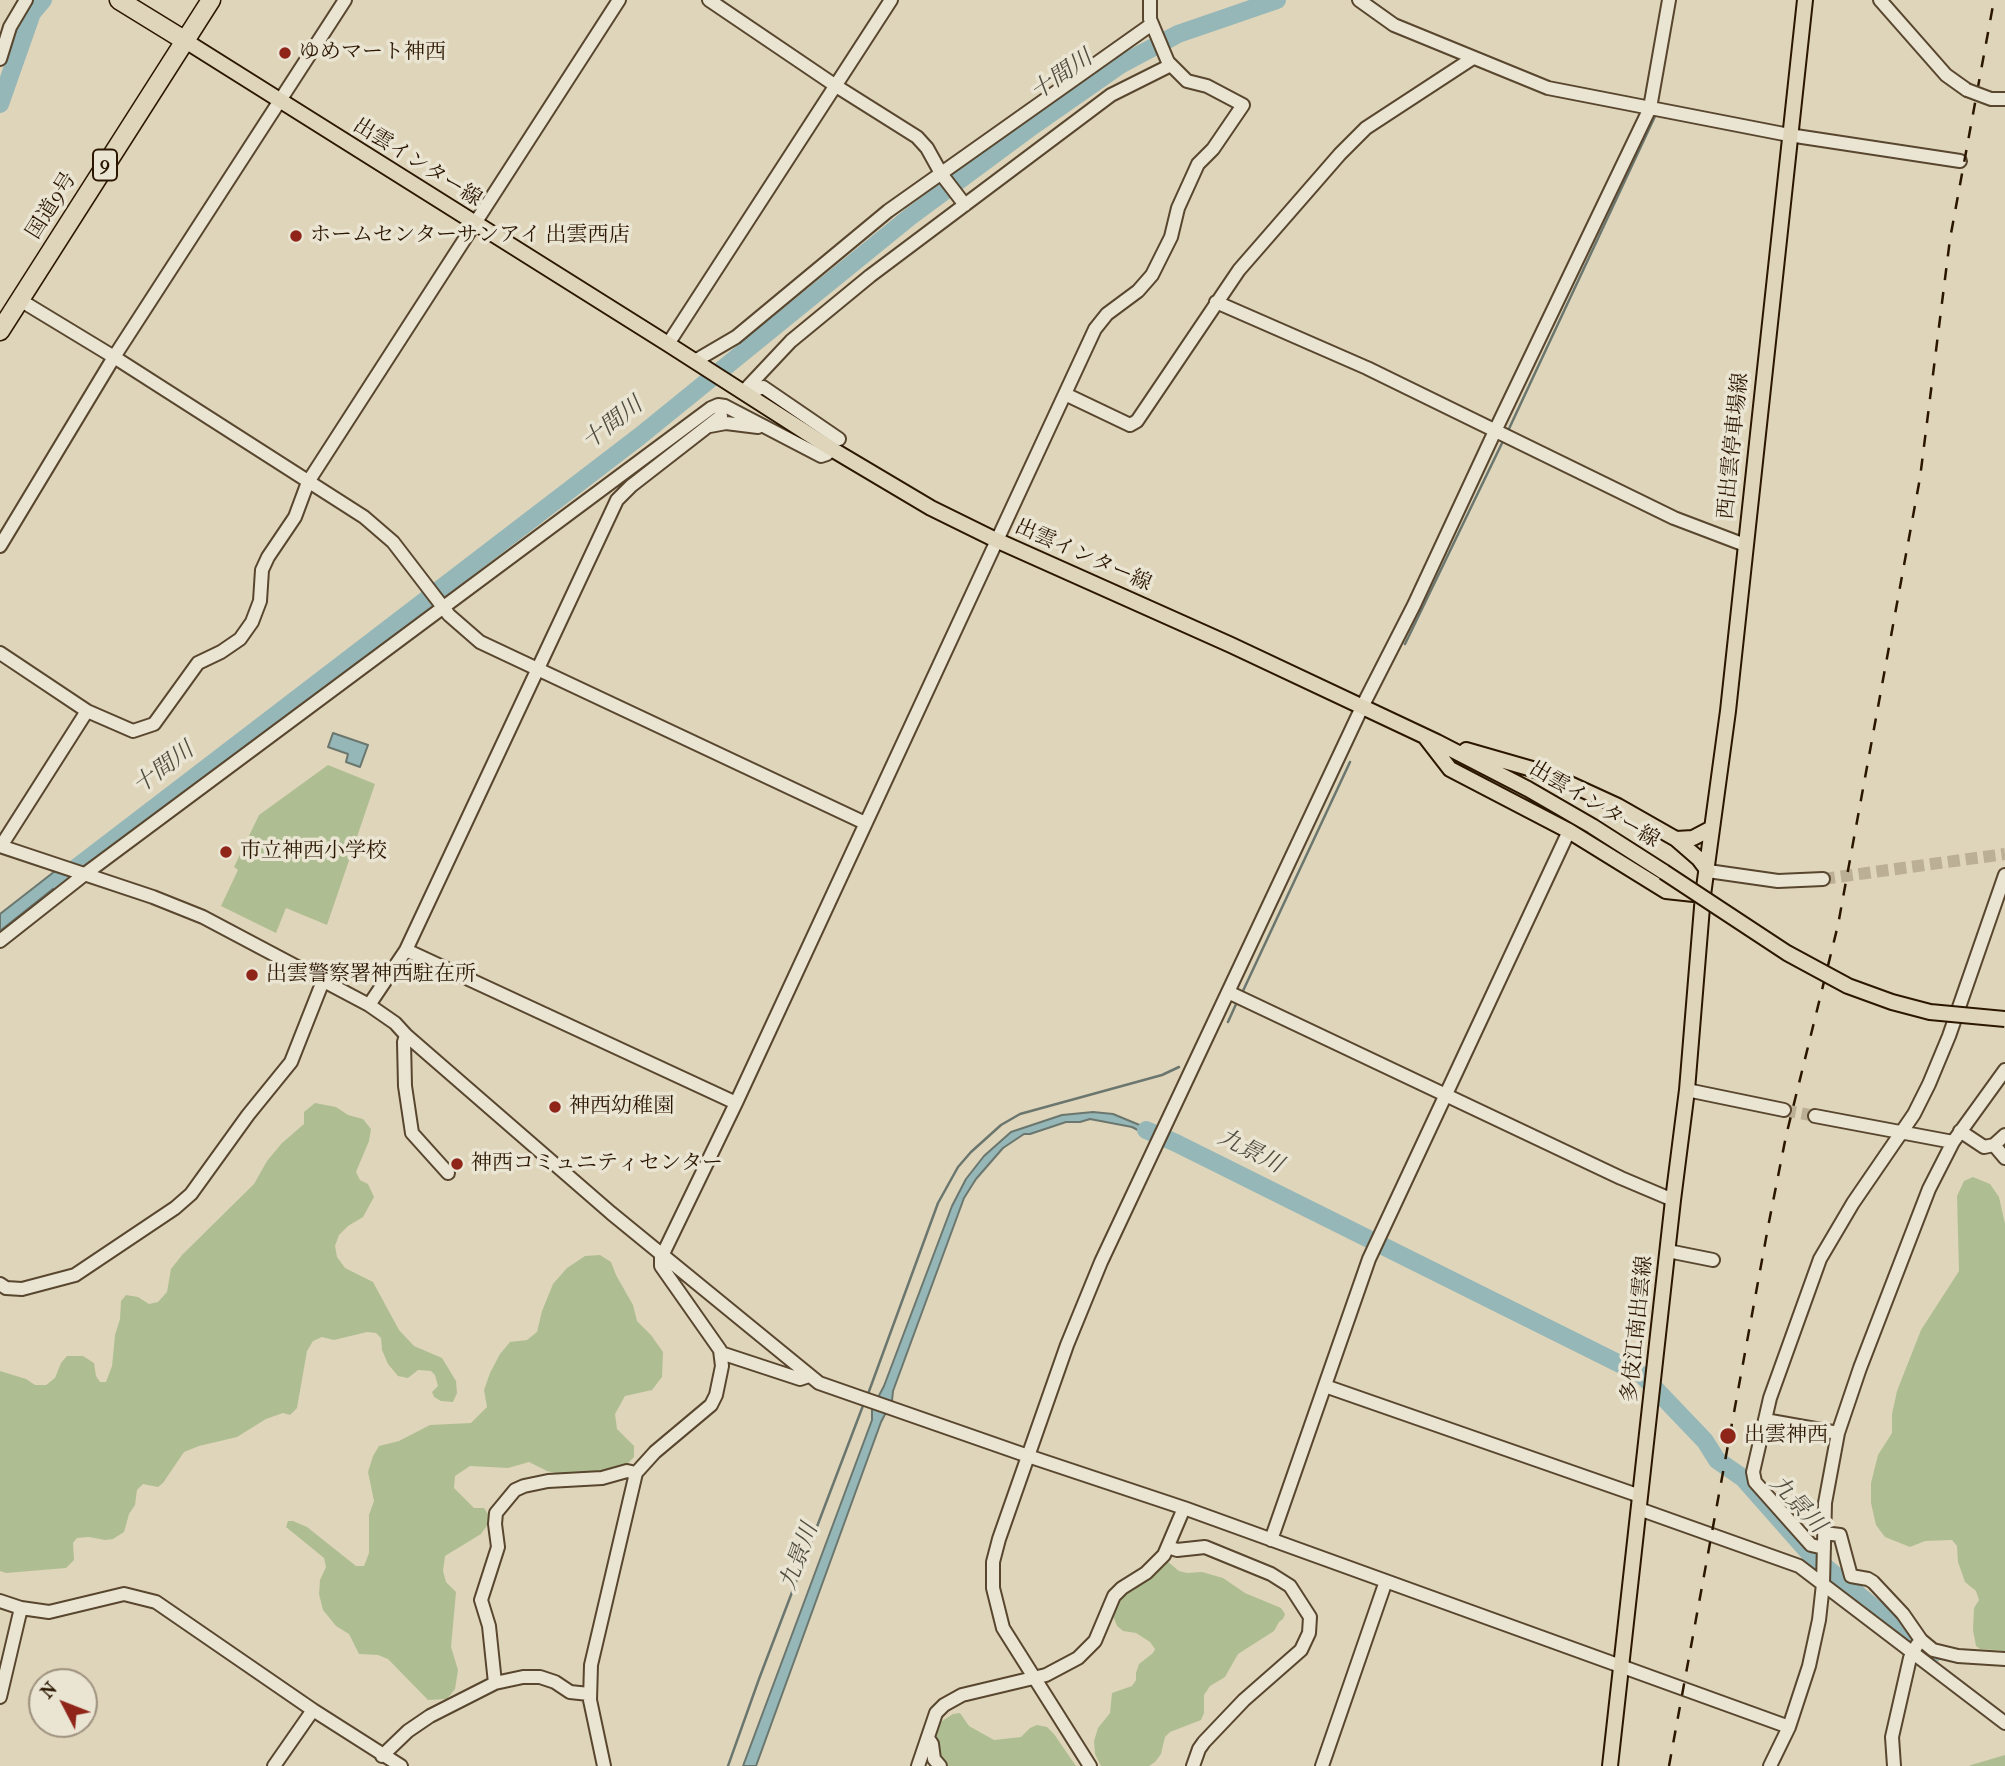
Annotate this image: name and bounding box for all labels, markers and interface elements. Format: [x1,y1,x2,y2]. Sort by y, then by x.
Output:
place label: ゆめマート神西 [299,40,446,66]
marker: ゆめマート神西 [277,45,293,61]
water label: 十間川 [1026,45,1098,107]
street label: 出雲インター線 [348,113,486,213]
road number: 9 [93,150,117,181]
street label: 国道9号 [22,168,82,244]
place label: ホームセンターサンアイ 出雲西店 [310,223,630,249]
marker: ホームセンターサンアイ 出雲西店 [288,228,304,244]
street label: 西出雲停車場線 [1714,372,1754,520]
water label: 十間川 [577,392,649,456]
street label: 出雲インター線 [1011,515,1155,597]
water label: 十間川 [128,737,200,801]
street label: 出雲インター線 [1525,756,1663,854]
place label: 市立神西小学校 [240,839,387,865]
marker: 市立神西小学校 [218,844,234,860]
place label: 出雲警察署神西駐在所 [266,962,476,988]
marker: 出雲警察署神西駐在所 [244,967,260,983]
place label: 神西幼稚園 [569,1094,674,1120]
marker: 神西幼稚園 [547,1099,563,1115]
water label: 九景川 [1213,1124,1287,1180]
place label: 神西コミュニティセンター [471,1151,723,1177]
marker: 神西コミュニティセンター [449,1156,465,1172]
street label: 多伎江南出雲線 [1618,1255,1658,1403]
place label: 出雲神西 [1744,1423,1828,1449]
marker: 出雲神西 [1718,1426,1738,1446]
water label: 九景川 [1763,1470,1831,1540]
water label: 九景川 [775,1520,825,1594]
north arrow [28,1668,98,1738]
text: N [36,1678,62,1703]

